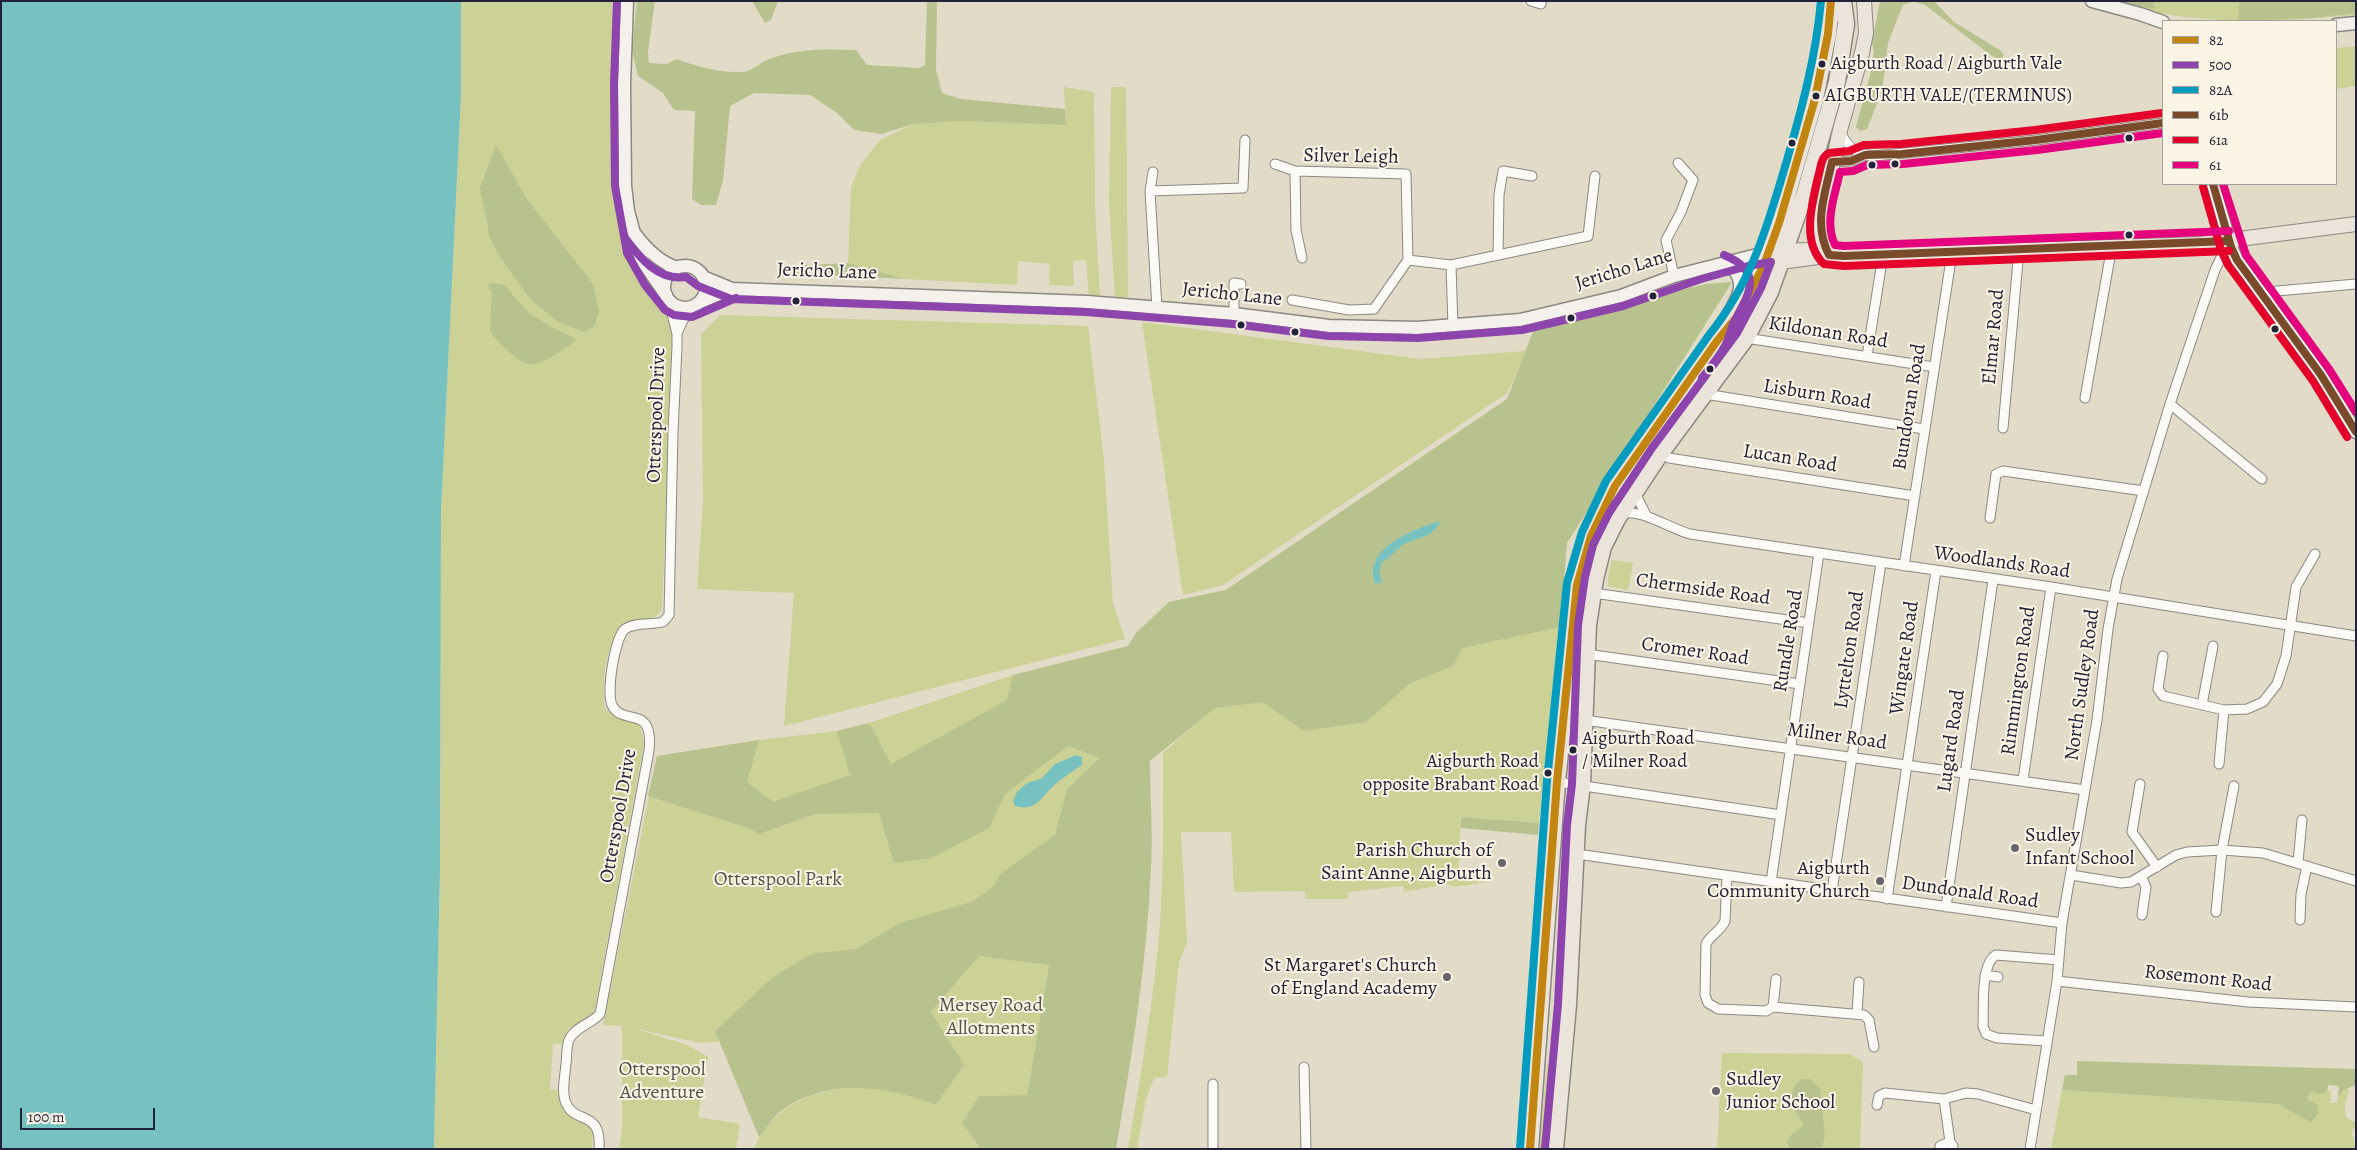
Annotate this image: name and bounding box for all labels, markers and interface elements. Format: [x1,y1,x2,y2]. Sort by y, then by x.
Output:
legend [2162,20,2337,185]
text: 82 [2209,30,2223,50]
place label: Aigburth Road / Aigburth Vale [1831,53,2062,75]
text: 500 [2209,55,2231,75]
marker: Aigburth Road / Aigburth Vale [1817,59,1827,69]
text: 82A [2209,80,2232,100]
place label: AIGBURTH VALE/(TERMINUS) [1825,85,2072,107]
marker: AIGBURTH VALE/(TERMINUS) [1811,91,1821,101]
text: 61b [2209,105,2229,125]
text: 61a [2209,130,2228,150]
unlabelled marker [2124,133,2134,143]
unlabelled marker [1787,138,1797,148]
street label: Silver Leigh [1303,144,1399,170]
text: 61 [2209,155,2221,175]
unlabelled marker [1890,159,1900,169]
unlabelled marker [1867,160,1877,170]
unlabelled marker [2124,230,2134,240]
street label: Jericho Lane [1572,244,1676,296]
street label: Jericho Lane [776,258,878,286]
street label: Jericho Lane [1181,278,1283,312]
street label: Elmar Road [1978,288,2010,386]
unlabelled marker [1648,291,1658,301]
unlabelled marker [791,296,801,306]
street label: Kildonan Road [1767,312,1889,354]
unlabelled marker [1566,313,1576,323]
unlabelled marker [1236,320,1246,330]
unlabelled marker [2270,324,2280,334]
unlabelled marker [1290,327,1300,337]
street label: Bundoran Road [1888,342,1932,472]
street label: Otterspool Drive [643,347,671,483]
unlabelled marker [1705,364,1715,374]
street label: Lisburn Road [1761,375,1873,415]
street label: Lucan Road [1741,440,1839,478]
street label: Woodlands Road [1932,542,2072,584]
street label: Chermside Road [1634,569,1772,611]
street label: Rundle Road [1769,588,1809,694]
street label: Lyttelton Road [1830,589,1870,711]
street label: Wingate Road [1885,600,1925,716]
street label: Rimmington Road [1997,605,2041,757]
street label: North Sudley Road [2060,607,2106,763]
street label: Cromer Road [1640,633,1750,671]
street label: Lugard Road [1933,688,1971,794]
street label: Milner Road [1786,718,1888,756]
place label: Aigburth Road / Milner Road [1582,728,1695,772]
marker: Aigburth Road / Milner Road [1568,745,1578,755]
street label: Otterspool Drive [595,747,643,885]
place label: Aigburth Road opposite Brabant Road [1363,751,1539,795]
marker: Aigburth Road opposite Brabant Road [1543,768,1553,778]
place label: Sudley Infant School [2025,824,2134,871]
place label: Parish Church of Saint Anne, Aigburth [1321,839,1492,886]
marker: Sudley Infant School [2009,842,2021,854]
marker: Parish Church of Saint Anne, Aigburth [1496,857,1508,869]
place label: Aigburth Community Church [1707,857,1870,904]
park label: Otterspool Park [714,868,842,892]
street label: Dundonald Road [1900,872,2040,914]
marker: Aigburth Community Church [1874,875,1886,887]
place label: St Margaret's Church of England Academy [1264,954,1437,1001]
street label: Rosemont Road [2143,960,2273,998]
marker: St Margaret's Church of England Academy [1441,971,1453,983]
park label: Mersey Road Allotments [939,994,1043,1041]
park label: Otterspool Adventure [618,1058,706,1105]
place label: Sudley Junior School [1726,1068,1835,1115]
marker: Sudley Junior School [1710,1085,1722,1097]
scale bar [22,1098,158,1130]
text: 100 m [28,1107,65,1127]

